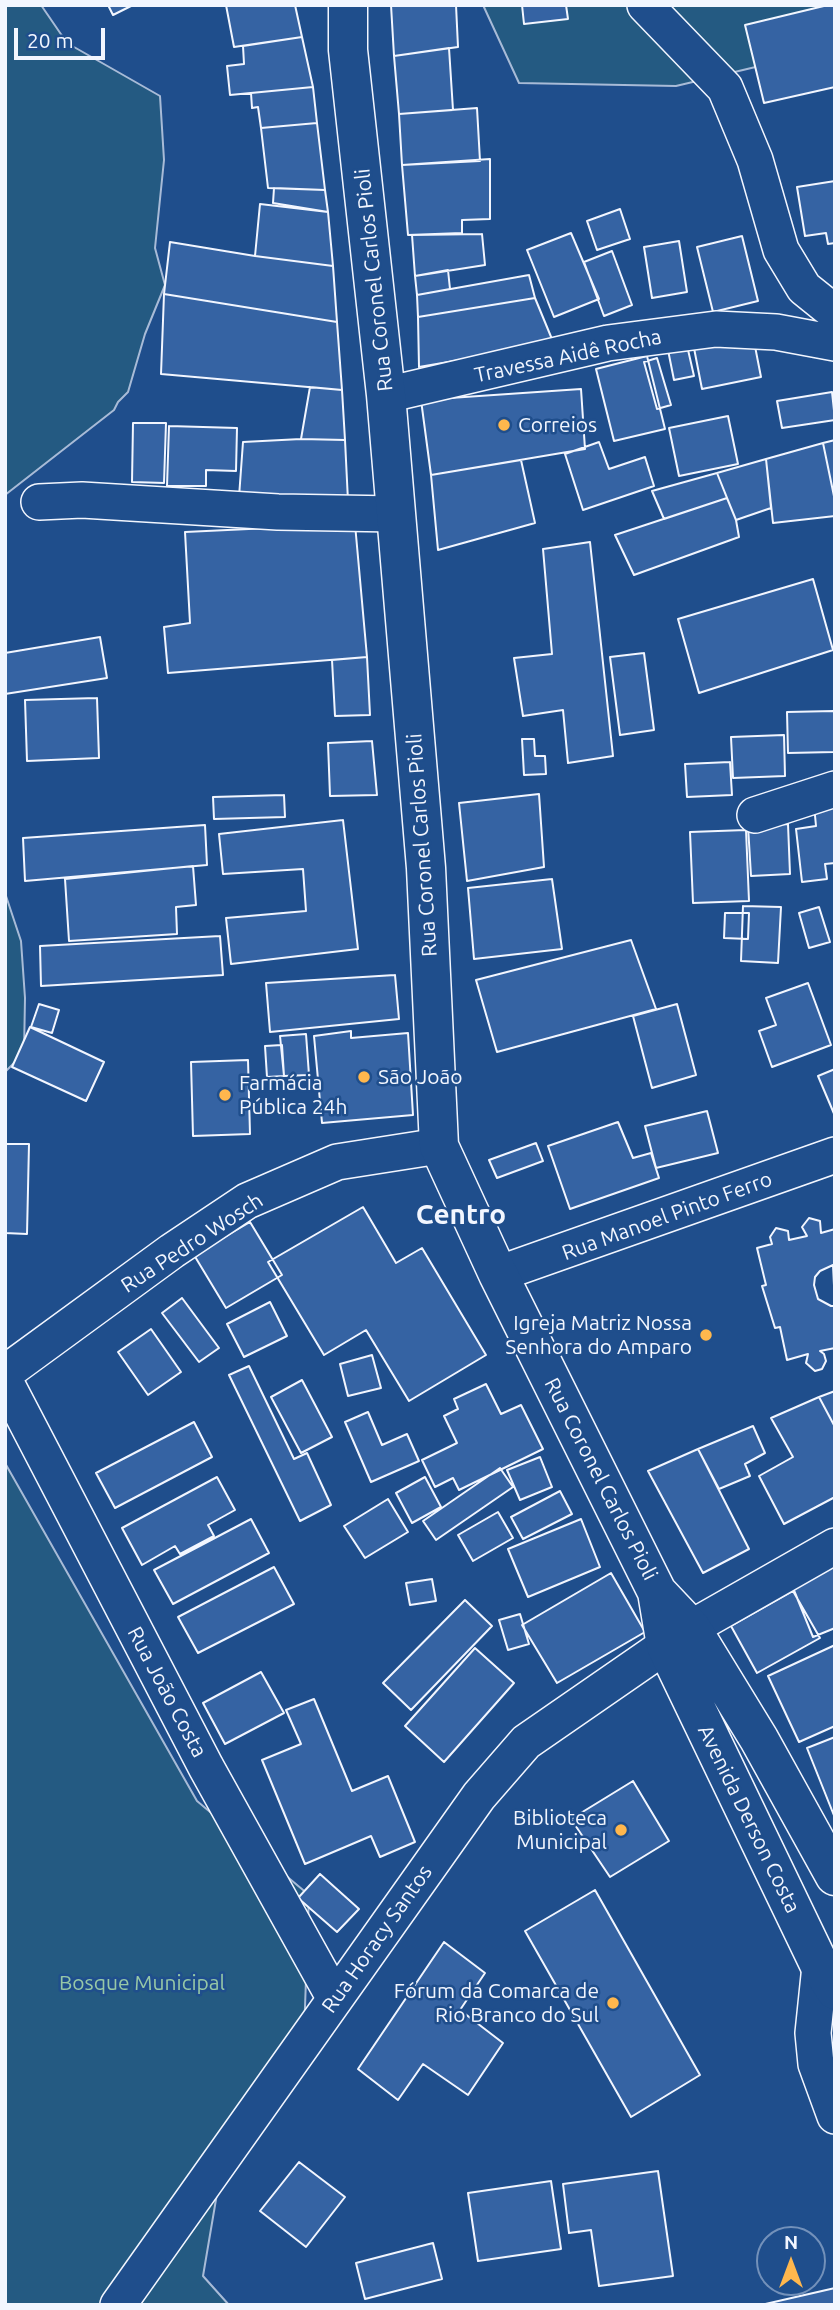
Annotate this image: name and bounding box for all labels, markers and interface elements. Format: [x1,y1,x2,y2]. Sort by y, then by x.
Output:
scale bar [18,14,108,58]
text: 20 m [27,28,74,52]
street label: Rua Coronel Carlos Pioli [350,167,398,393]
street label: Travessa Aidê Rocha [472,324,664,388]
place label: Correios [518,412,597,438]
marker: Correios [496,417,512,433]
street label: Rua Coronel Carlos Pioli [402,732,442,958]
place label: São João [378,1064,463,1090]
marker: São João [356,1069,372,1085]
place label: Farmácia Pública 24h [239,1070,347,1120]
marker: Farmácia Pública 24h [217,1087,233,1103]
street label: Rua Manoel Pinto Ferro [559,1166,775,1266]
street label: Rua Pedro Wosch [116,1188,268,1298]
district label: Centro [416,1198,506,1232]
place label: Igreja Matriz Nossa Senhora do Amparo [505,1310,692,1360]
marker: Igreja Matriz Nossa Senhora do Amparo [698,1327,714,1343]
street label: Rua Coronel Carlos Pioli [539,1374,663,1584]
street label: Rua João Costa [122,1622,212,1762]
street label: Avenida Derson Costa [693,1721,805,1917]
place label: Biblioteca Municipal [513,1805,607,1855]
marker: Biblioteca Municipal [613,1822,629,1838]
street label: Rua Horacy Santos [317,1860,437,2018]
park label: Bosque Municipal [59,1970,225,1996]
place label: Fórum da Comarca de Rio Branco do Sul [394,1978,599,2028]
marker: Fórum da Comarca de Rio Branco do Sul [605,1995,621,2011]
north arrow [756,2226,826,2296]
text: N [784,2231,798,2253]

